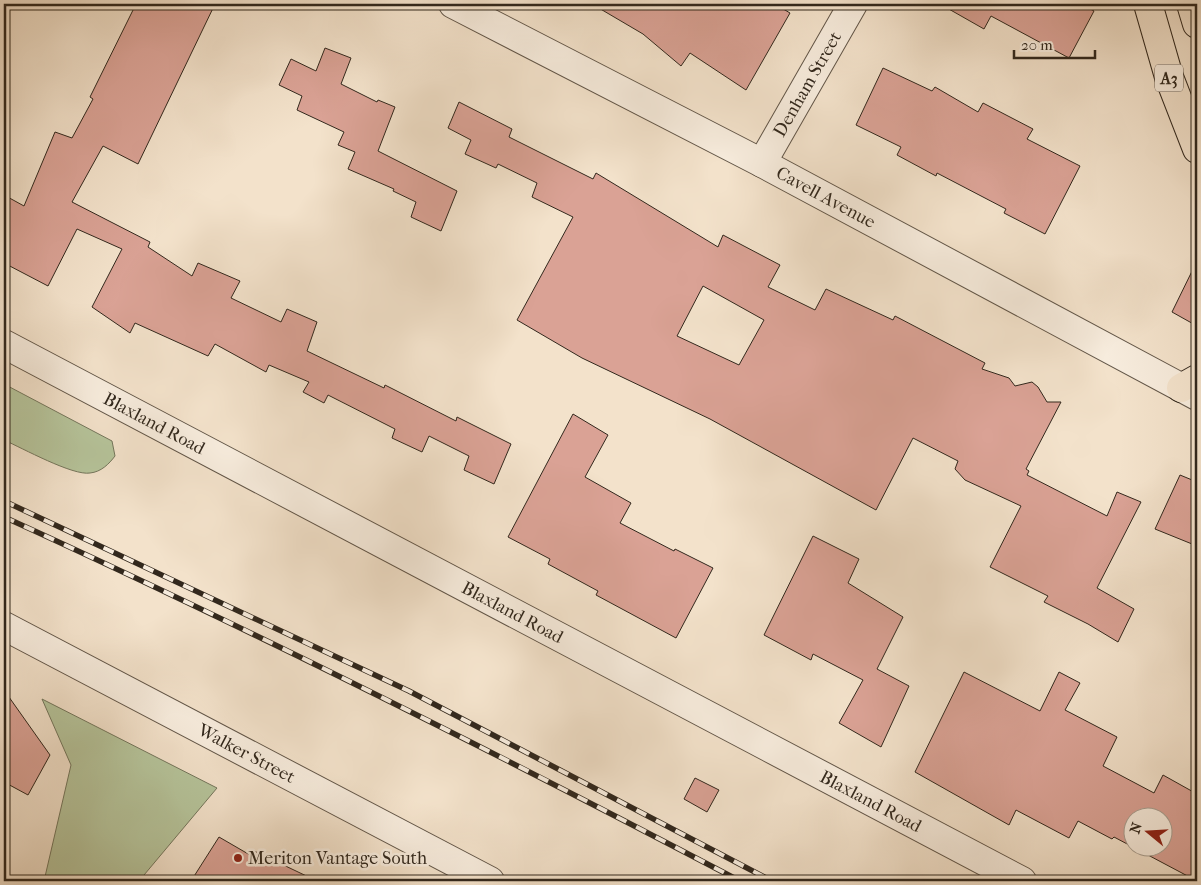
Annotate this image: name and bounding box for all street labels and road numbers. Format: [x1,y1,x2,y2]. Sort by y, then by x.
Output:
street label: Denham Street [769,27,846,140]
road number: A3 [1155,64,1183,92]
street label: Cavell Avenue [773,162,879,232]
street label: Blaxland Road [100,388,209,459]
street label: Blaxland Road [458,577,567,648]
street label: Walker Street [194,719,299,788]
street label: Blaxland Road [816,766,925,837]

